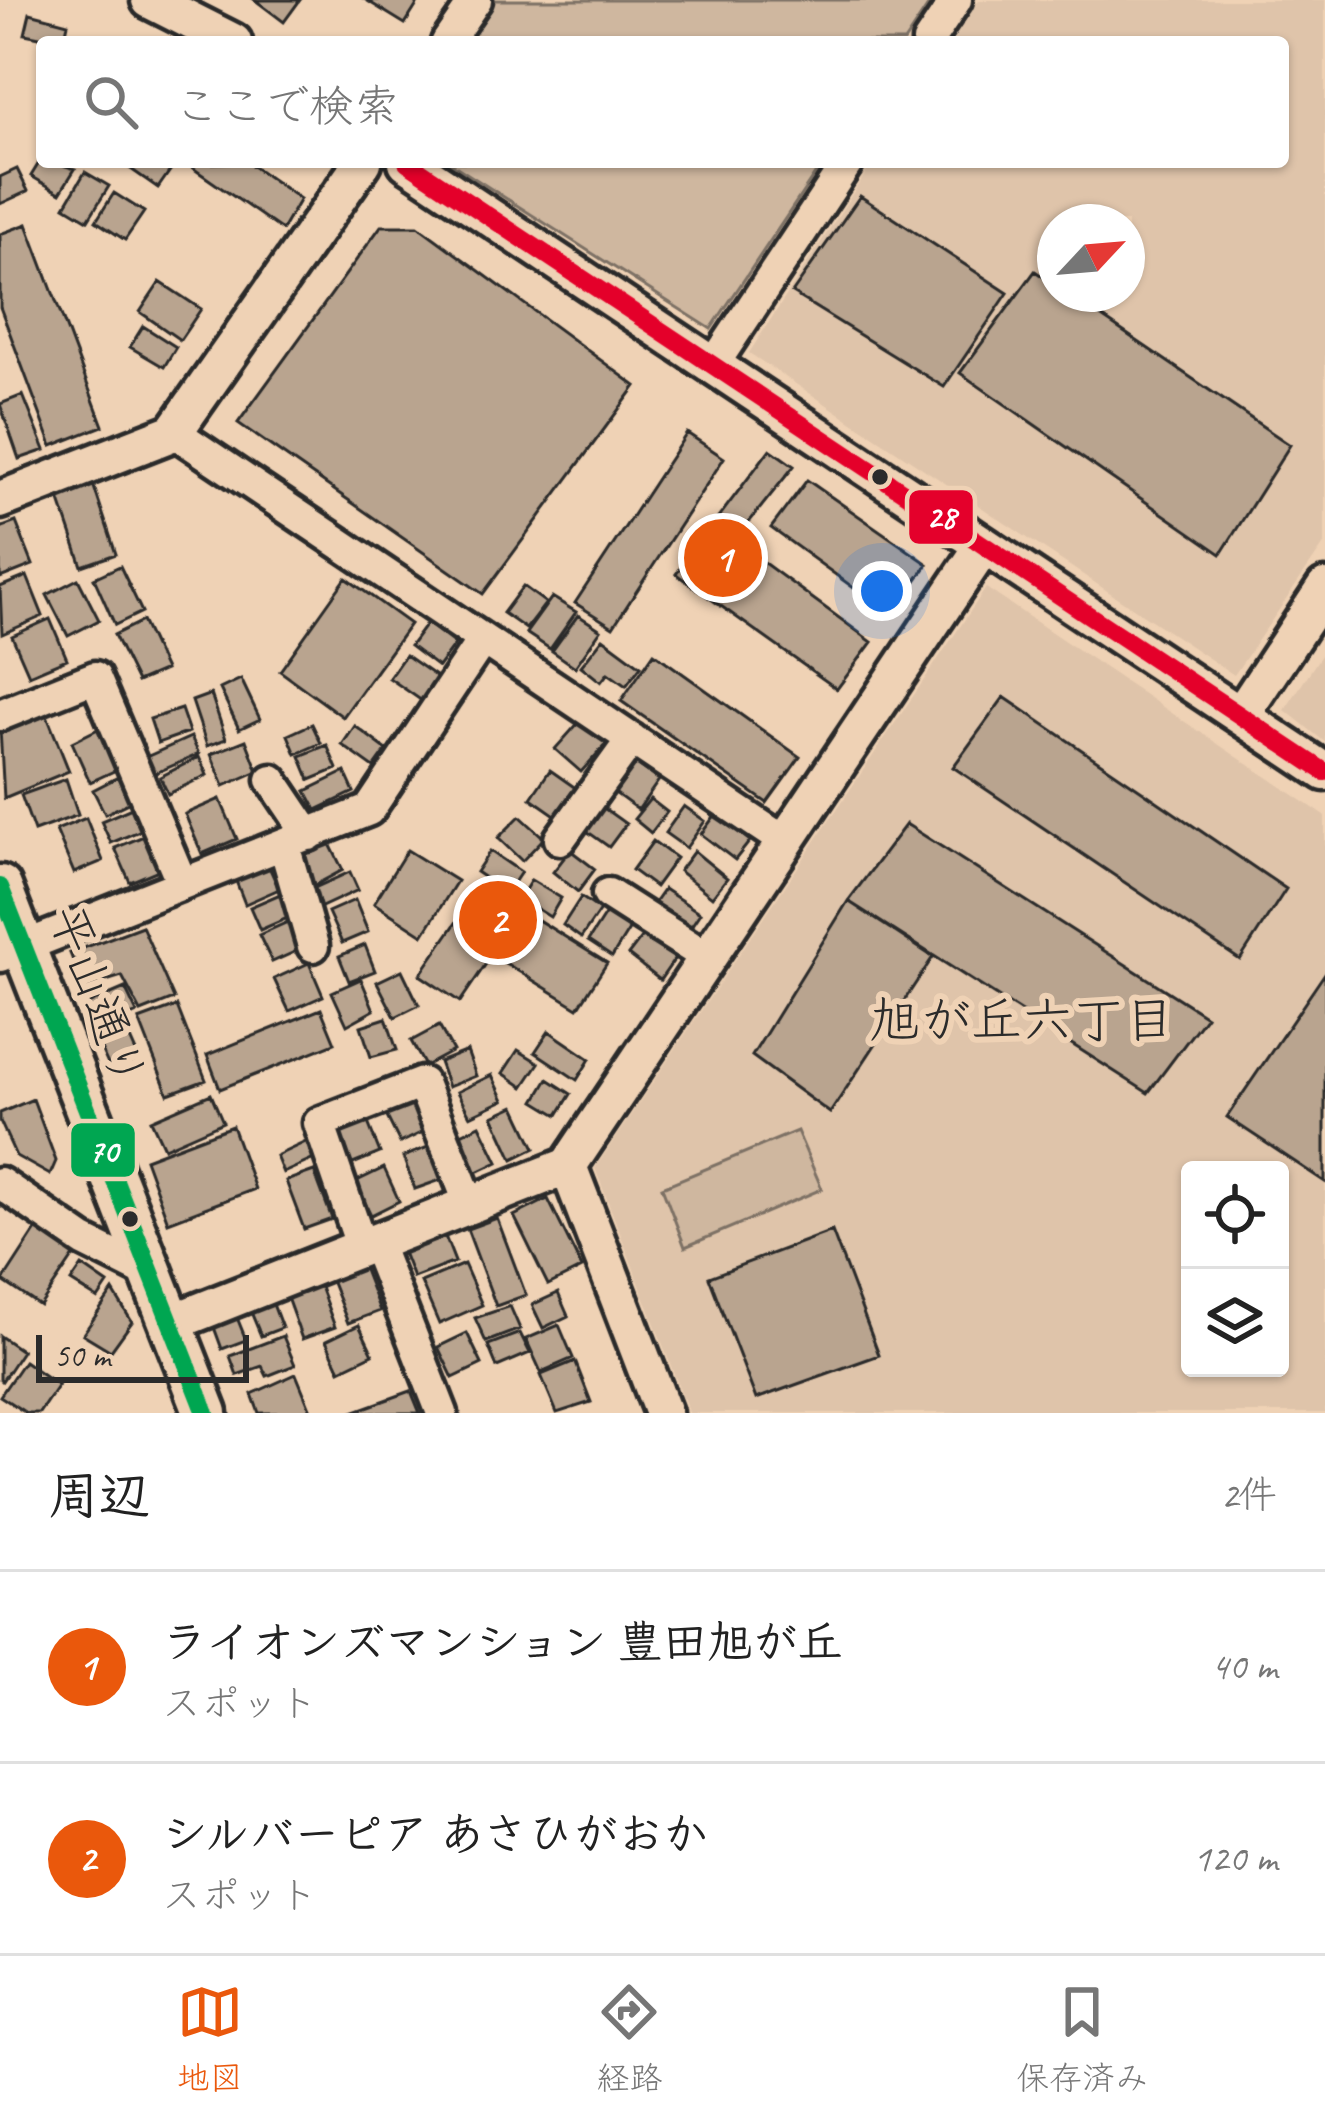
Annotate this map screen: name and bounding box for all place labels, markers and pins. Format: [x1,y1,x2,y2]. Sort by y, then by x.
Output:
unlabelled marker [869,466,891,488]
pin: 1 [684,513,762,603]
pin: 2 [459,875,537,965]
unlabelled marker [119,1208,141,1230]

